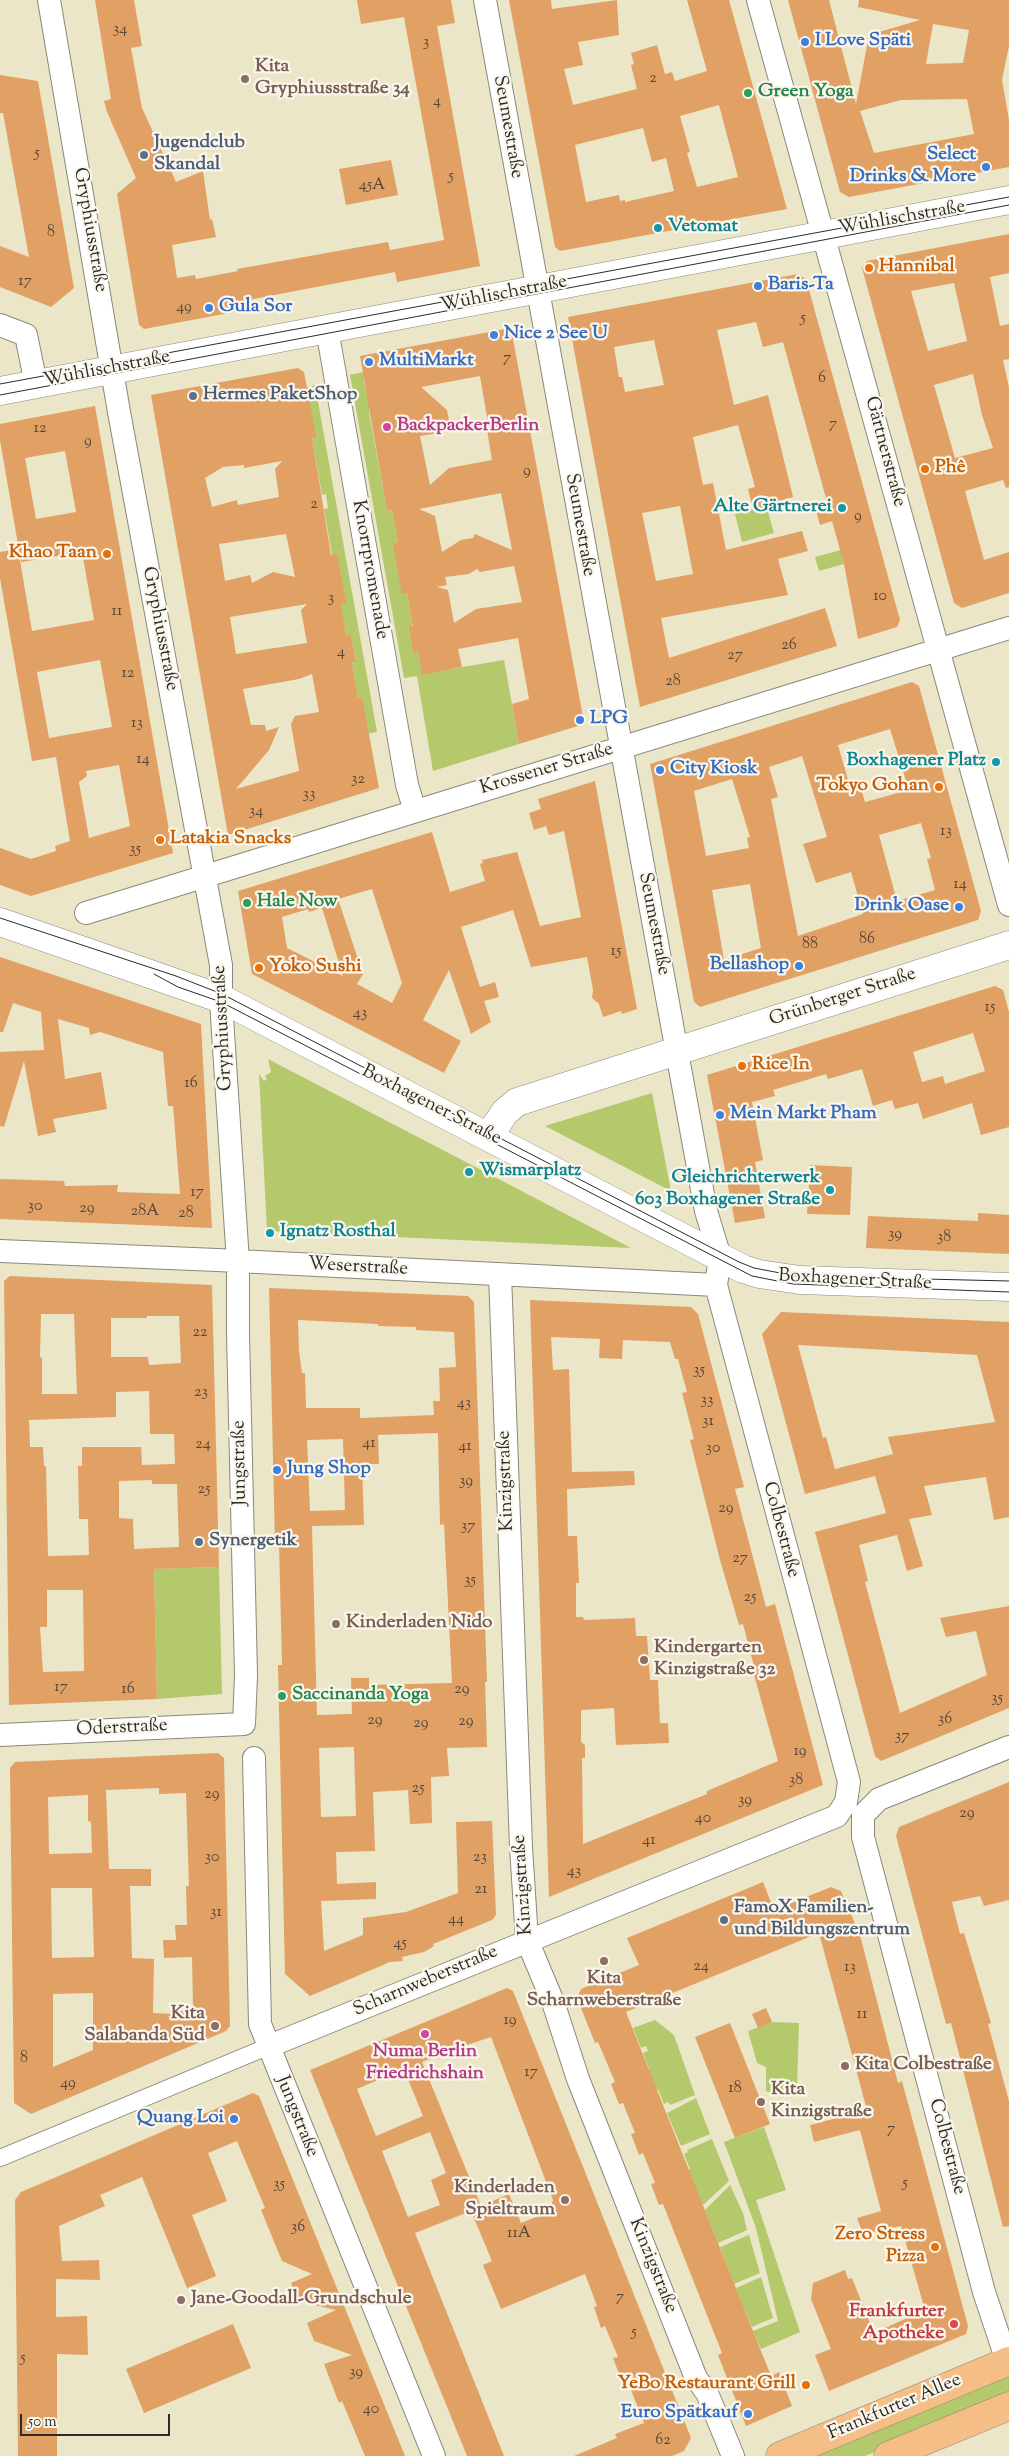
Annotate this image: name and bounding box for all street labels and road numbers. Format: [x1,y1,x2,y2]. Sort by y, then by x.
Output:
street label: Seumestraße [487,74,527,180]
street label: Gryphiusstraße [67,166,111,294]
street label: Wühlischstraße [837,197,967,241]
street label: Wühlischstraße [439,272,569,318]
street label: Wühlischstraße [42,347,172,393]
street label: Gärtnerstraße [858,394,910,510]
street label: Seumestraße [559,472,599,578]
street label: Knorrpromenade [346,499,392,641]
street label: Gryphiusstraße [136,565,182,693]
street label: Krossener Straße [478,739,616,801]
street label: Seumestraße [632,871,674,977]
street label: Gryphiusstraße [209,964,239,1092]
street label: Grünberger Straße [767,964,919,1032]
street label: Boxhagener Straße [357,1061,505,1151]
street label: Weserstraße [307,1254,409,1282]
street label: Boxhagener Straße [778,1266,932,1296]
street label: Jungstraße [229,1420,253,1506]
street label: Kinzigstraße [494,1430,520,1532]
street label: Colbestraße [756,1479,804,1581]
street label: Oderstraße [76,1715,168,1743]
street label: Kinzigstraße [509,1834,539,1936]
street label: Scharnweberstraße [350,1941,502,2023]
street label: Jungstraße [269,2073,323,2161]
street label: Colbestraße [922,2096,970,2198]
street label: Kinzigstraße [623,2215,681,2317]
street label: Frankfurter Allee [825,2370,965,2446]

